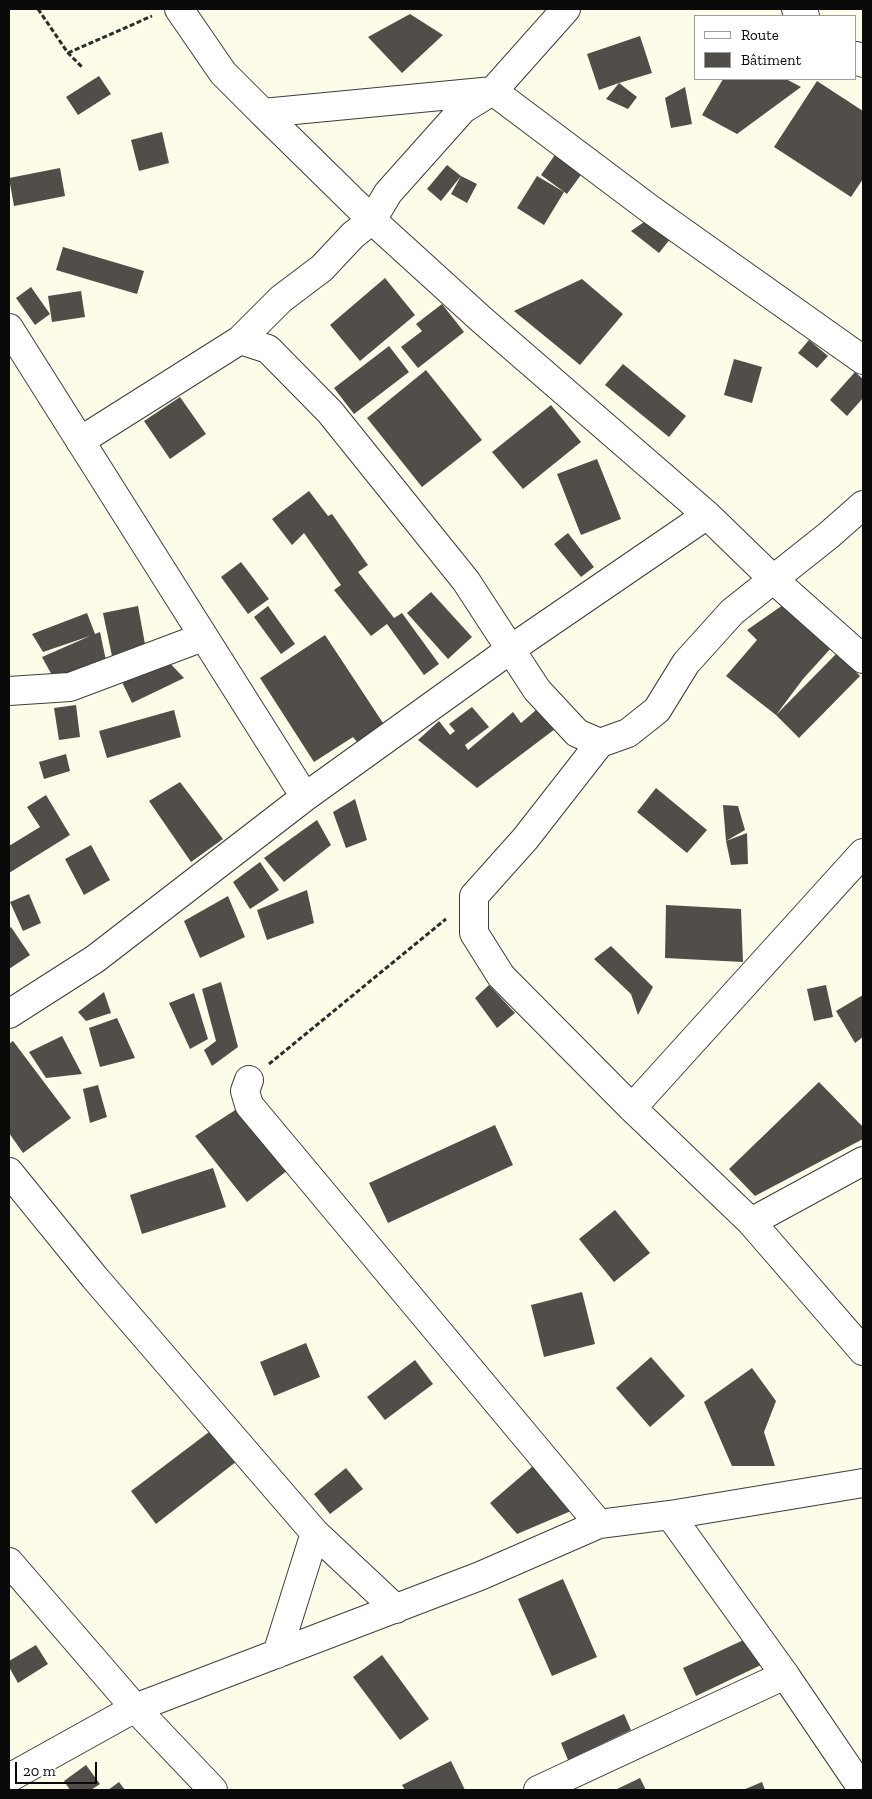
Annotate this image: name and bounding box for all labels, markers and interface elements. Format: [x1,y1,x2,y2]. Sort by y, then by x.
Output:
legend [694,15,857,80]
text: Route [741,26,779,44]
text: Bâtiment [741,51,801,69]
scale bar [18,1752,100,1784]
text: 20 m [23,1762,56,1780]

